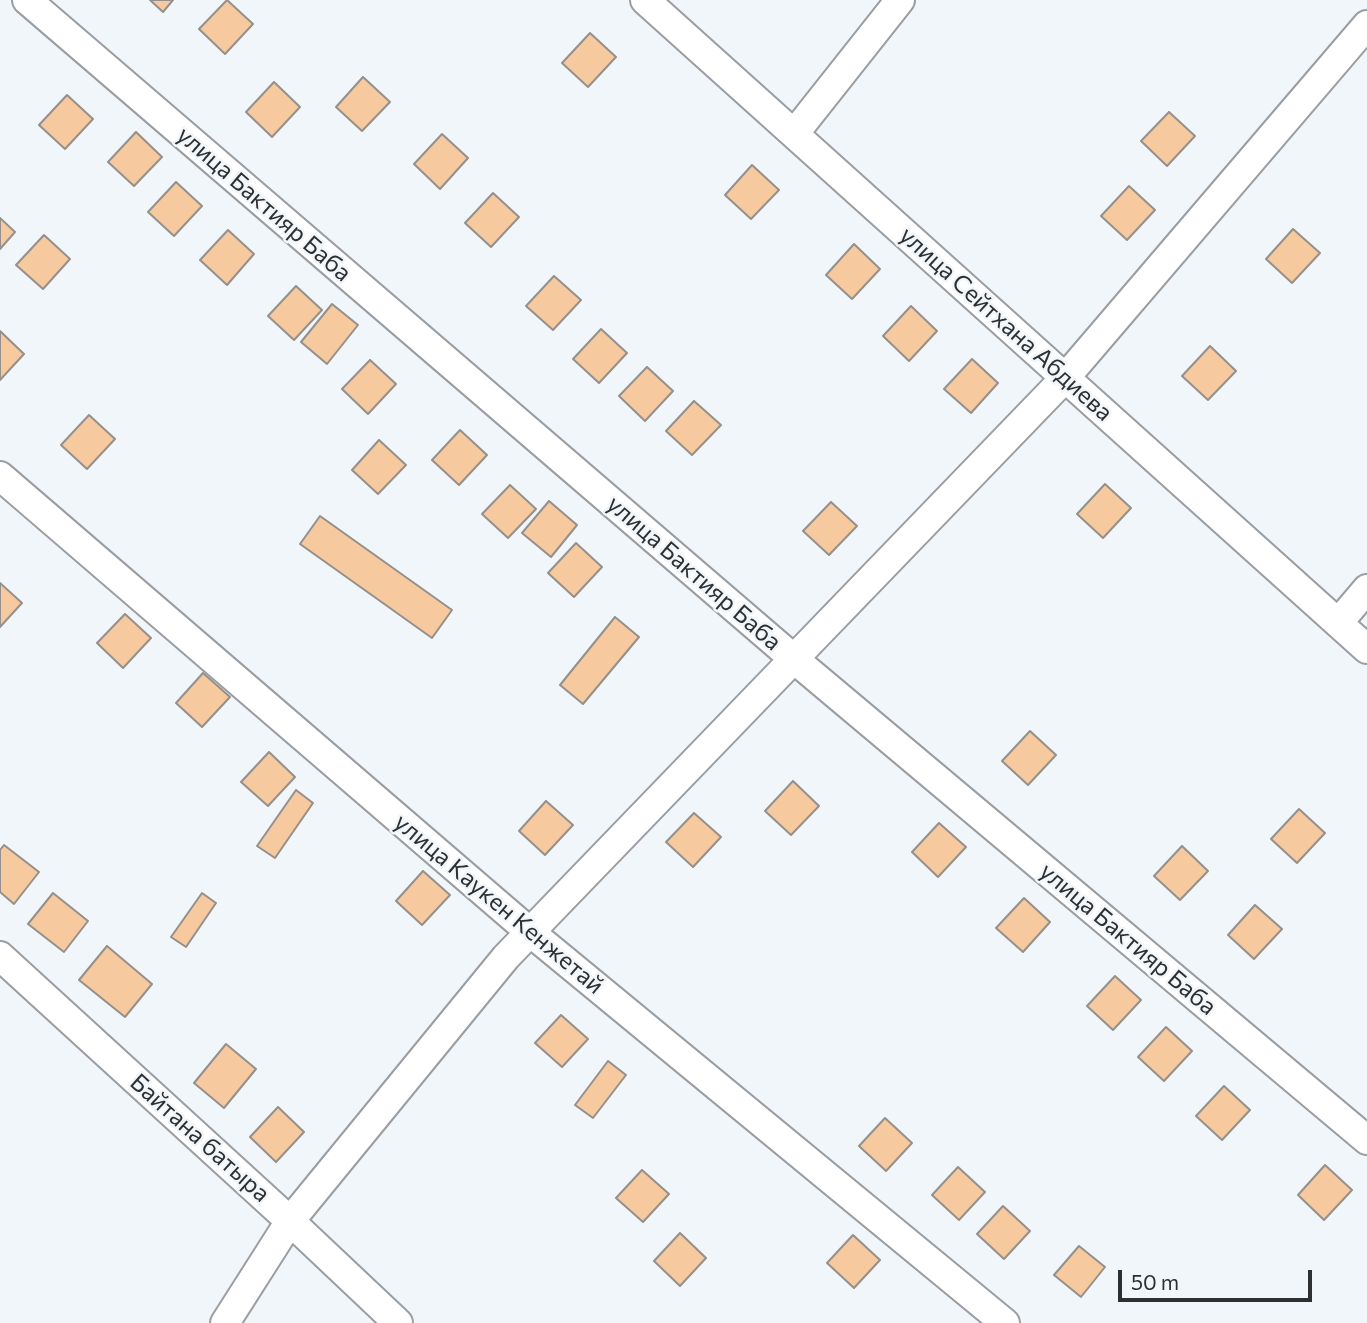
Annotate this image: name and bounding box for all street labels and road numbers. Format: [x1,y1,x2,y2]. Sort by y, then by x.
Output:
street label: улица Бактияр Баба [171,121,357,287]
street label: улица Сейтхана Абдиева [894,221,1118,427]
street label: улица Бактияр Баба [601,490,787,656]
street label: улица Каукен Кенжетай [388,808,610,1000]
street label: улица Бактияр Баба [1034,857,1222,1021]
street label: Байтана батыра [124,1068,276,1208]

